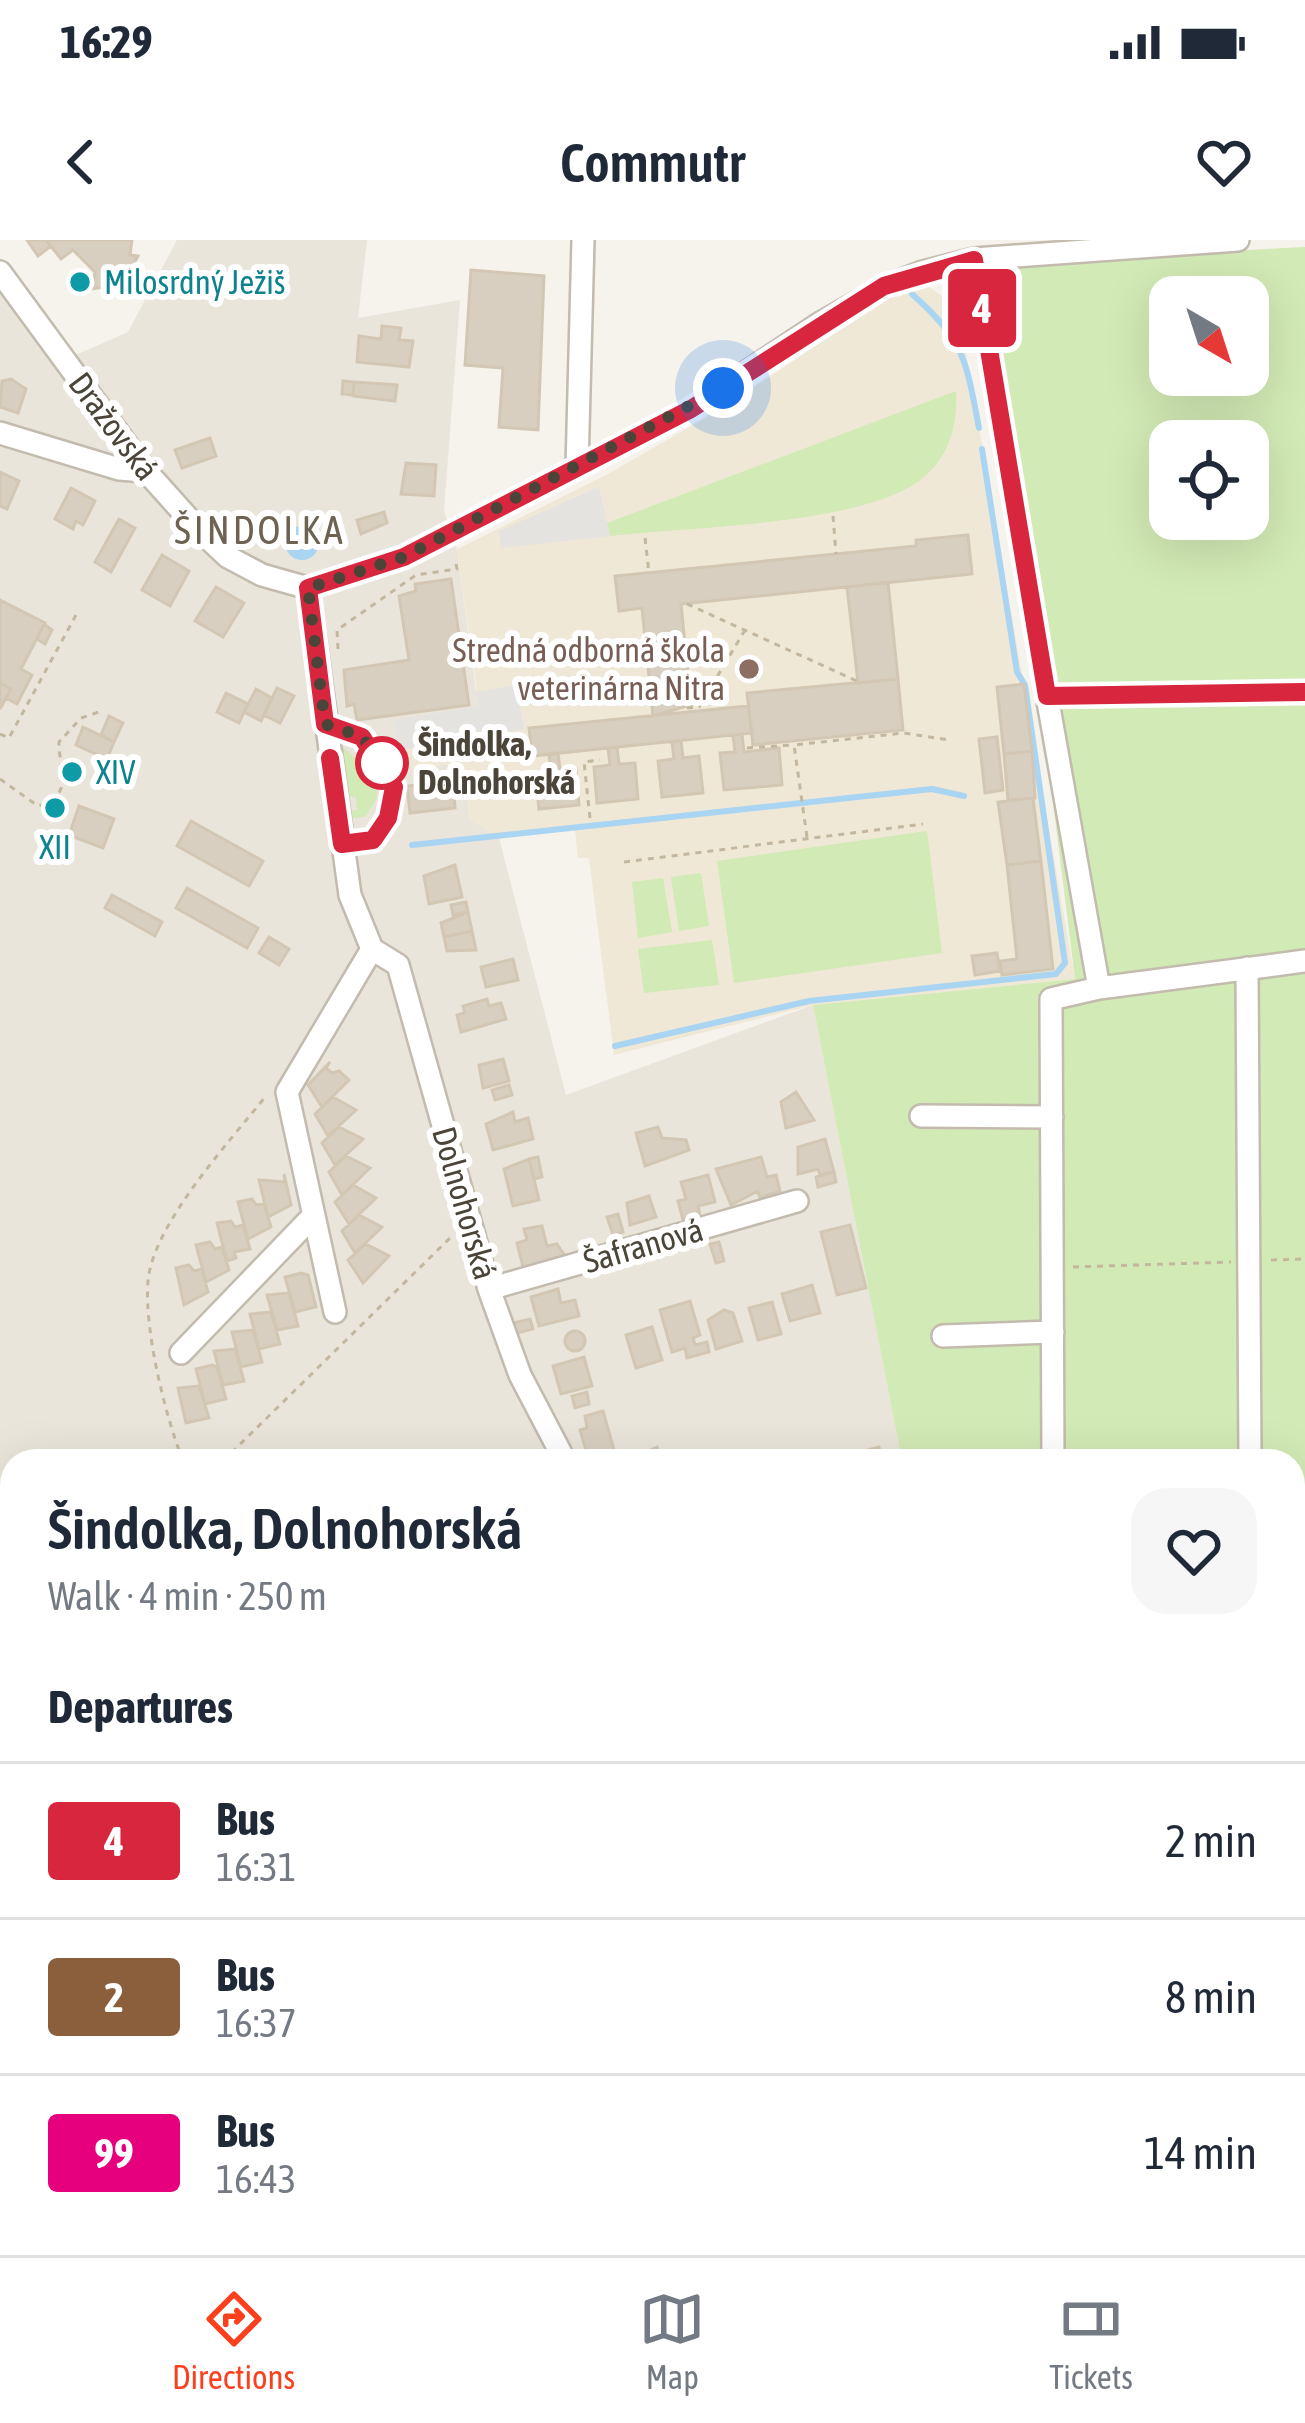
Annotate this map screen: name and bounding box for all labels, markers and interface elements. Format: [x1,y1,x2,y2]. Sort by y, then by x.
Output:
text: 16:29 [60,16,153,68]
icon: back [48,129,114,195]
icon: heart [1191,129,1257,195]
text: Commutr [560,132,745,193]
place label: Milosrdný Ježiš [104,263,285,301]
marker: Milosrdný Ježiš [67,269,93,295]
line badge: 4 [943,269,1021,347]
north arrow [1149,276,1269,396]
map controls [1149,276,1269,540]
text: 4 [972,284,992,332]
your location [693,358,753,418]
street label: Dražovská [61,365,167,487]
button: locate [1149,420,1269,540]
district label: ŠINDOLKA [174,508,346,552]
place label: Stredná odborná škola veterinárna Nitra [453,631,725,707]
marker: Stredná odborná škola veterinárna Nitra [736,656,762,682]
place label: Šindolka, Dolnohorská [418,725,575,801]
marker: Šindolka, Dolnohorská [357,738,407,788]
place label: XIV [96,753,136,791]
marker: XIV [59,759,85,785]
marker: XII [42,795,68,821]
place label: XII [39,828,71,866]
street label: Dolnohorská [425,1122,505,1284]
street label: Šafranová [579,1210,707,1280]
button: heart [1131,1488,1257,1614]
text: Šindolka, Dolnohorská [48,1496,522,1561]
text: Walk · 4 min · 250 m [48,1574,327,1618]
text: Departures [48,1681,233,1733]
text: Bus [216,1793,275,1845]
text: 2 min [1165,1815,1257,1867]
text: 4 [104,1817,124,1865]
text: 16:31 [216,1845,296,1889]
text: Bus [216,1949,275,2001]
text: 8 min [1165,1971,1257,2023]
text: 2 [104,1973,124,2021]
text: 16:37 [216,2001,296,2045]
text: Bus [216,2105,275,2157]
text: 14 min [1144,2127,1257,2179]
text: 99 [94,2129,134,2177]
text: 16:43 [216,2157,296,2201]
tab: Directions [172,2286,295,2396]
tab: Map [639,2286,705,2396]
tab: Tickets [1049,2286,1133,2396]

